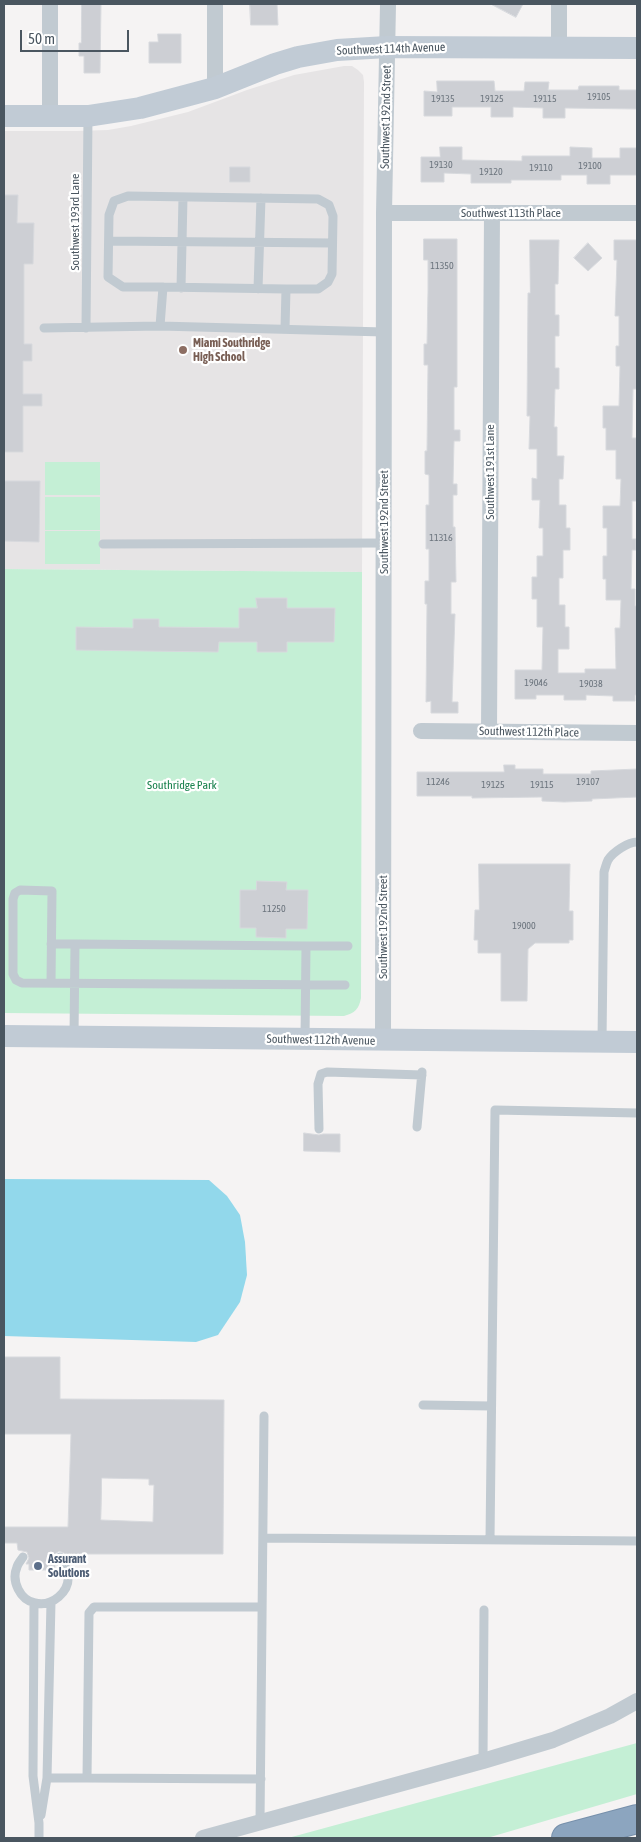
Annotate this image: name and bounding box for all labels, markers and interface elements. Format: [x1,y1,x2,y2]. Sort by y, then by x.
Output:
scale bar [22,20,131,52]
text: 50 m [28,30,55,47]
street label: Southwest 114th Avenue [336,40,446,58]
street label: Southwest 192nd Street [378,65,394,169]
house number: 19105 [587,91,611,103]
house number: 19135 [431,93,455,105]
house number: 19125 [480,93,504,105]
house number: 19115 [533,93,557,105]
house number: 19130 [429,159,453,171]
house number: 19100 [578,160,602,172]
house number: 19110 [529,162,553,174]
house number: 19120 [479,166,503,178]
street label: Southwest 193rd Lane [68,174,82,270]
street label: Southwest 113th Place [461,206,561,220]
house number: 11350 [430,260,454,272]
place label: Miami Southridge High School [193,336,271,364]
marker: Miami Southridge High School [177,344,189,356]
street label: Southwest 191st Lane [483,424,497,520]
street label: Southwest 192nd Street [377,470,391,574]
house number: 11316 [429,532,453,544]
house number: 19046 [524,677,548,689]
house number: 19038 [579,678,603,690]
street label: Southwest 112th Place [479,724,579,740]
house number: 11246 [426,776,450,788]
house number: 19107 [576,776,600,788]
park label: Southridge Park [147,778,217,792]
house number: 19125 [481,779,505,791]
house number: 19115 [530,779,554,791]
street label: Southwest 192nd Street [376,875,390,979]
house number: 11250 [262,903,286,915]
house number: 19000 [512,920,536,932]
street label: Southwest 112th Avenue [267,1032,375,1048]
place label: Assurant Solutions [48,1552,90,1580]
marker: Assurant Solutions [32,1560,44,1572]

